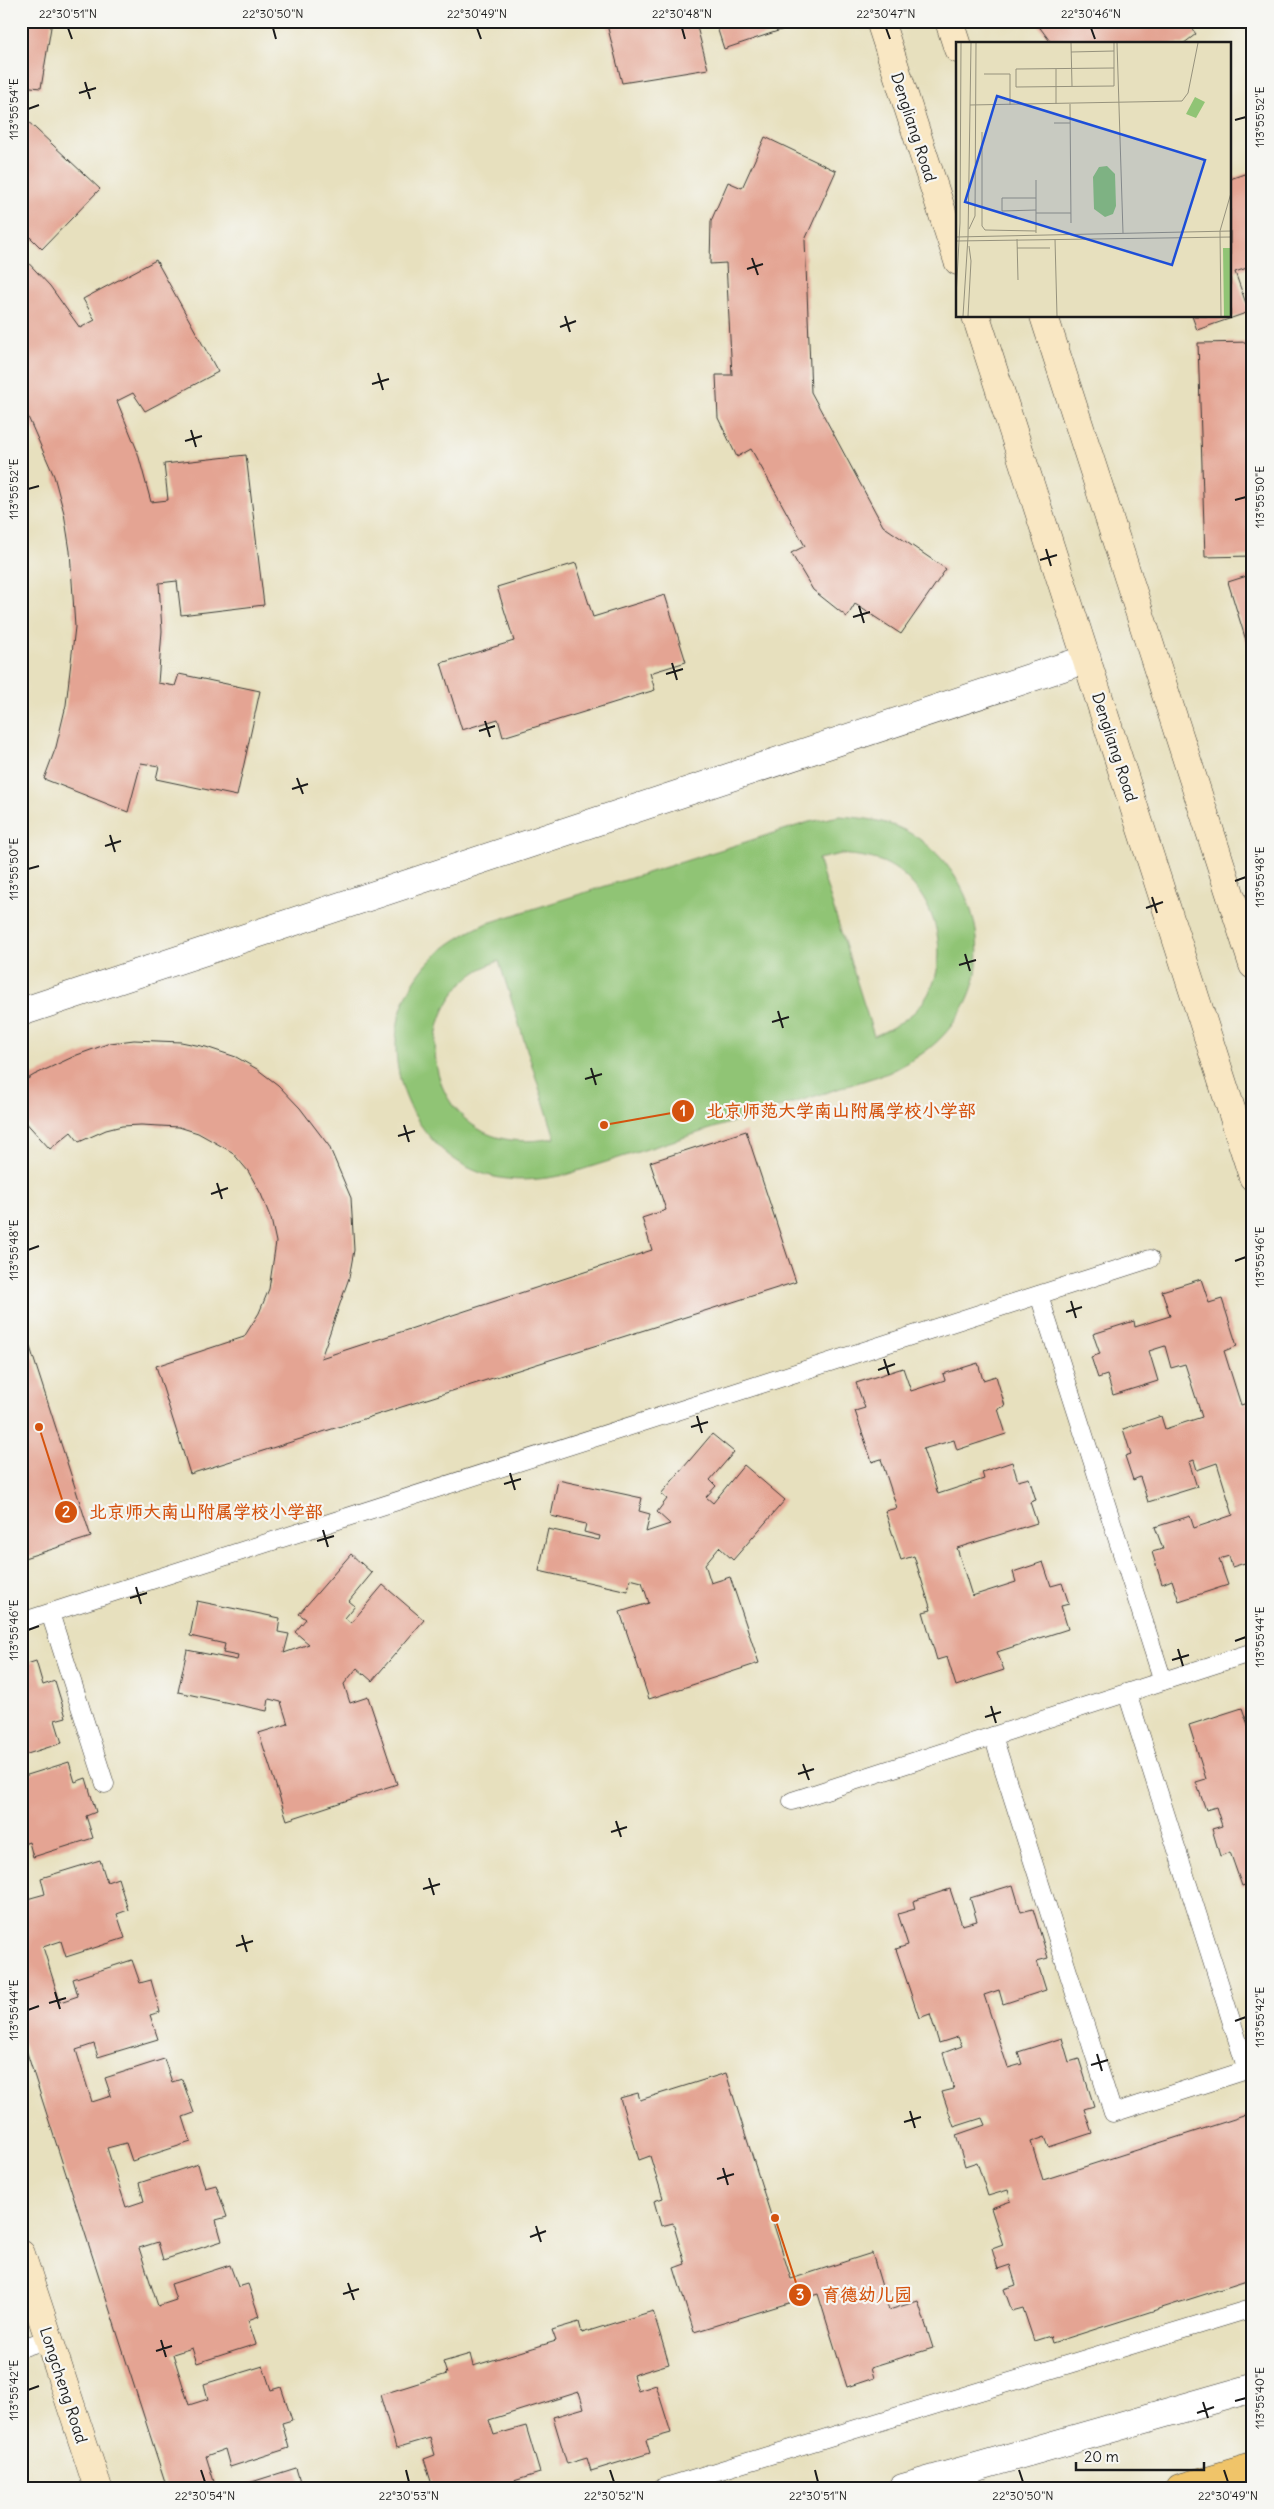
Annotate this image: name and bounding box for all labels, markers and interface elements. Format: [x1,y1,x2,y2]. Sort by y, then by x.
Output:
text: 22°30'51"N [39,6,97,21]
text: 22°30'50"N [242,6,304,21]
text: 22°30'49"N [447,6,507,21]
text: 22°30'48"N [652,6,712,21]
text: 22°30'47"N [857,6,915,21]
text: 22°30'46"N [1061,6,1121,21]
inset map [956,42,1232,318]
street label: Dengliang Road [887,70,941,184]
text: 113°55'54"E [6,78,21,140]
text: 113°55'52"E [1252,86,1267,148]
text: 113°55'52"E [6,458,21,520]
text: 113°55'50"E [1252,466,1267,528]
street label: Dengliang Road [1088,690,1142,804]
text: 113°55'50"E [6,838,21,900]
text: 113°55'48"E [1252,846,1267,908]
callout: 北京师范大学南山附属学校小学部 [671,1094,986,1127]
text: 北京师范大学南山附属学校小学部 [706,1099,976,1122]
text: 1 [680,1101,686,1120]
text: 113°55'48"E [6,1219,21,1281]
text: 113°55'46"E [1252,1226,1267,1288]
callout: 北京师大南山附属学校小学部 [54,1495,333,1528]
text: 北京师大南山附属学校小学部 [89,1500,323,1523]
text: 2 [62,1502,70,1521]
text: 113°55'46"E [6,1599,21,1661]
text: 113°55'44"E [1252,1606,1267,1668]
text: 113°55'44"E [6,1979,21,2041]
text: 113°55'42"E [1252,1987,1267,2047]
callout: 育德幼儿园 [787,2278,922,2311]
text: 育德幼儿园 [822,2283,912,2306]
text: 3 [796,2285,804,2304]
street label: Longcheng Road [36,2324,92,2446]
text: 113°55'42"E [6,2360,21,2420]
text: 113°55'40"E [1252,2367,1267,2429]
scale bar [1076,2439,1204,2471]
text: 20 m [1084,2447,1119,2466]
text: 22°30'54"N [175,2488,235,2503]
text: 22°30'53"N [379,2488,439,2503]
text: 22°30'52"N [584,2488,644,2503]
text: 22°30'51"N [789,2488,847,2503]
text: 22°30'50"N [992,2488,1054,2503]
text: 22°30'49"N [1198,2488,1258,2503]

